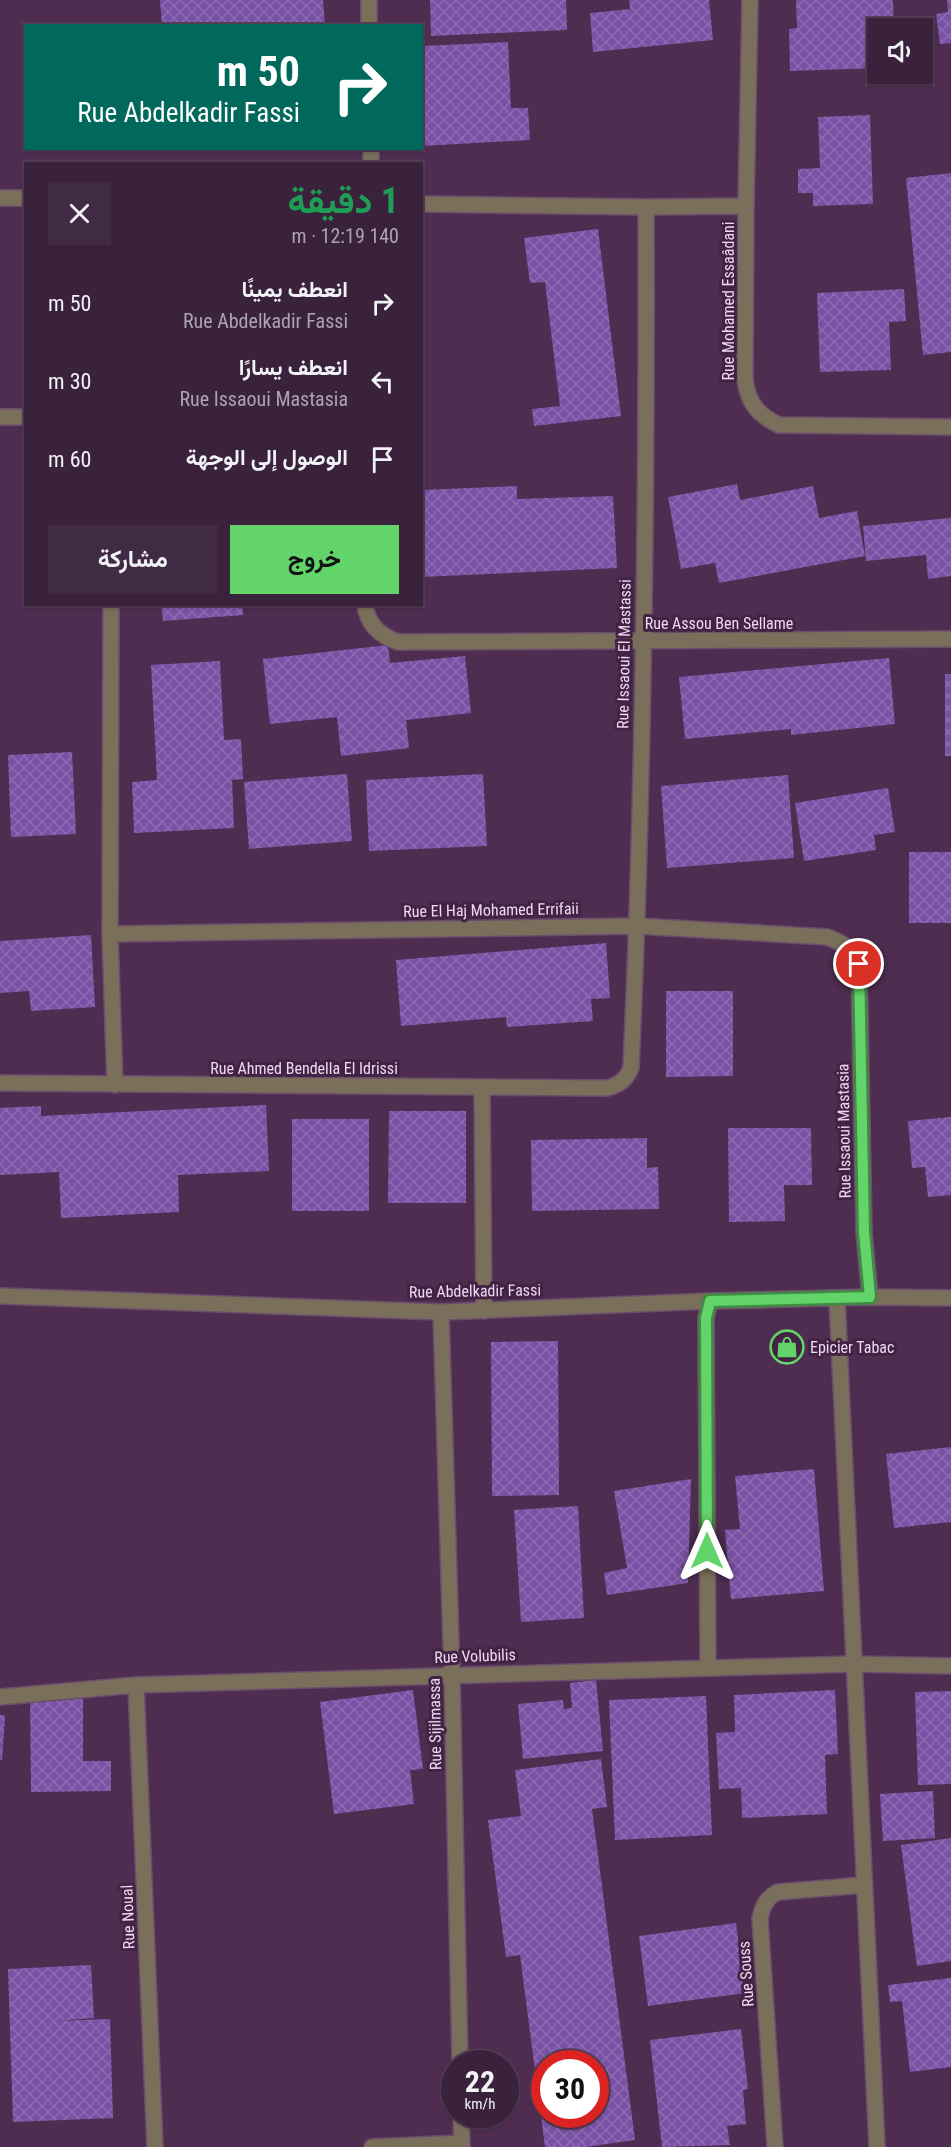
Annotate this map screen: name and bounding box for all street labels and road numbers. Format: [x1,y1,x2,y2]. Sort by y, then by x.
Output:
street label: Rue Mohamed Essaâdani [719,222,738,380]
street label: Rue Issaoui El Mastassi [613,579,635,729]
street label: Rue Assou Ben Sellame [645,614,793,633]
street label: Rue El Haj Mohamed Errifaii [403,899,579,921]
street label: Rue Ahmed Bendella El Idrissi [210,1059,398,1078]
street label: Rue Issaoui Mastasia [833,1063,855,1199]
street label: Rue Abdelkadir Fassi [409,1280,541,1302]
street label: Rue Volubilis [434,1645,516,1667]
street label: Rue Sijilmassa [425,1678,445,1770]
street label: Rue Noual [117,1884,139,1950]
street label: Rue Souss [734,1940,758,2008]

